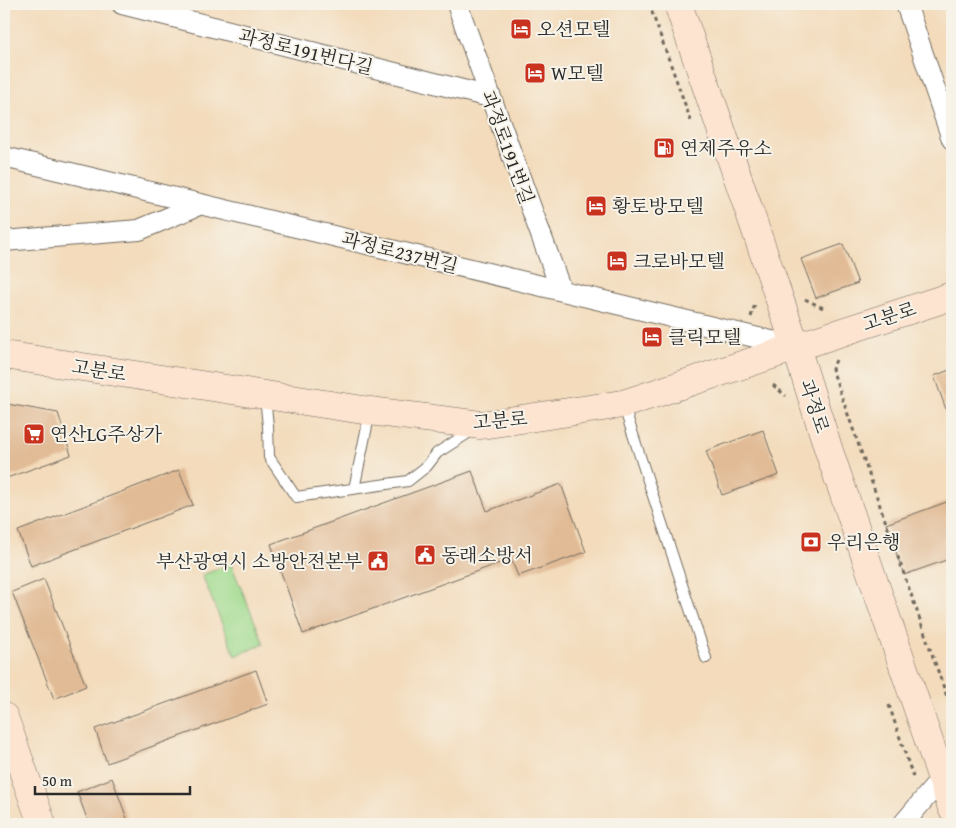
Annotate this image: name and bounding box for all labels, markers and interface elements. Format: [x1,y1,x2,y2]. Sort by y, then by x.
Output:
place label: 오션모텔 [537,15,610,43]
hotel icon: 오션모텔 [509,17,533,41]
street label: 과정로191번다길 [236,21,376,81]
place label: W모텔 [551,59,604,87]
hotel icon: W모텔 [523,61,547,85]
street label: 과정로191번길 [474,86,542,208]
place label: 연제주유소 [680,134,772,162]
fuel station icon: 연제주유소 [652,136,676,160]
place label: 황토방모텔 [612,192,704,220]
hotel icon: 황토방모텔 [584,194,608,218]
street label: 과정로237번길 [339,224,461,280]
place label: 크로바모텔 [633,247,725,275]
hotel icon: 크로바모텔 [605,249,629,273]
street label: 고분로 [858,294,920,338]
place label: 클릭모텔 [668,323,741,351]
hotel icon: 클릭모텔 [640,325,664,349]
street label: 고분로 [70,352,128,388]
street label: 과정로 [793,375,837,437]
street label: 고분로 [471,404,529,436]
place label: 연산LG주상가 [50,420,163,448]
supermarket icon: 연산LG주상가 [22,422,46,446]
place label: 우리은행 [827,528,900,556]
bank icon: 우리은행 [799,530,823,554]
place label: 동래소방서 [441,541,533,569]
public building icon: 동래소방서 [413,543,437,567]
place label: 부산광역시 소방안전본부 [156,547,362,575]
public building icon: 부산광역시 소방안전본부 [366,549,390,573]
scale bar [35,763,190,795]
text: 50 m [42,770,73,791]

